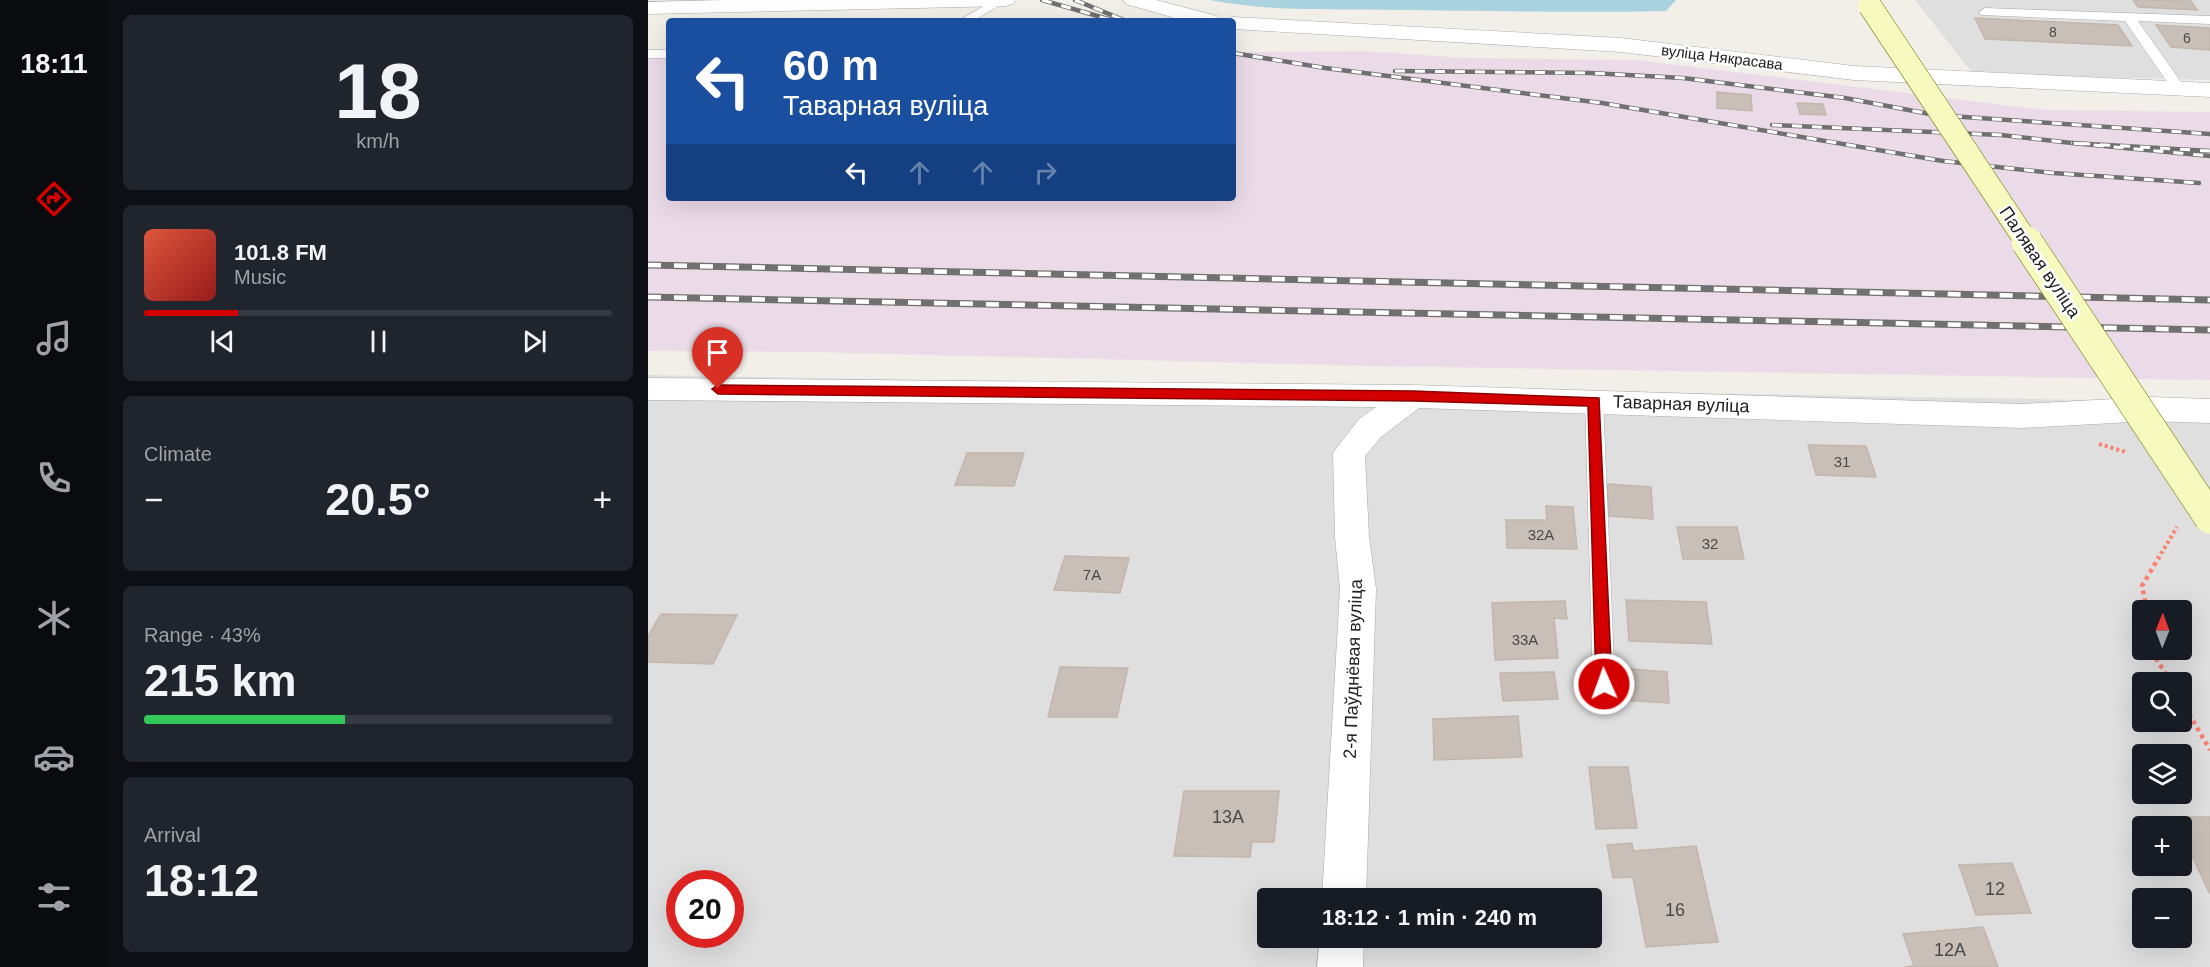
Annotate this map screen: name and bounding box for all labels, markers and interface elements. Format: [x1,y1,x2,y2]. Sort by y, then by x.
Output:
house number: 8 [2049,24,2057,40]
house number: 6 [2183,30,2191,46]
street label: вуліца Някрасава [1660,41,1784,73]
icon: left [684,42,762,120]
text: 60 m [783,42,879,89]
text: 18 [335,47,421,135]
text: 18:11 [20,49,88,79]
text: Таварная вуліца [783,91,988,121]
text: km/h [356,130,400,152]
icon: left [840,156,873,189]
icon: ahead [903,156,936,189]
icon: ahead [966,156,999,189]
icon: right [1029,156,1062,189]
icon: directions [33,178,75,220]
street label: Палявая вуліца [1995,203,2085,322]
text: 101.8 FM [234,240,327,265]
text: Music [234,266,286,288]
icon: music [33,317,75,359]
icon: previous [206,325,239,358]
icon: pause [362,325,395,358]
icon: next [518,325,551,358]
pin [692,327,743,389]
icon: arrive [701,336,734,369]
street label: Таварная вуліца [1612,392,1751,416]
text: Climate [144,443,212,465]
house number: 31 [1834,453,1850,470]
icon: phone [33,457,75,499]
text: 20.5° [325,474,431,525]
text: − [144,481,163,518]
text: + [593,481,612,518]
house number: 32А [1528,526,1554,543]
house number: 32 [1702,535,1718,552]
house number: 7А [1083,566,1101,583]
street label: 2-я Паўднёвая вуліца [1340,578,1366,759]
icon: climate [33,597,75,639]
north arrow [2132,600,2192,660]
map controls [2132,600,2192,948]
text: Range · 43% [144,624,261,646]
house number: 33А [1512,631,1538,648]
position arrow [1572,652,1636,716]
text: 215 km [144,655,297,706]
button: search [2132,672,2192,732]
icon: car [33,736,75,778]
button: layers [2132,744,2192,804]
house number: 13А [1212,807,1244,827]
button: + [2132,816,2192,876]
text: Arrival [144,824,201,846]
text: 18:12 [144,855,259,906]
speed limit sign: 20 [666,870,744,948]
icon: filters [33,876,75,918]
house number: 12 [1985,879,2005,899]
button: − [2132,888,2192,948]
house number: 16 [1665,900,1685,920]
text: 18:12 · 1 min · 240 m [1322,905,1537,930]
house number: 12А [1934,940,1966,960]

